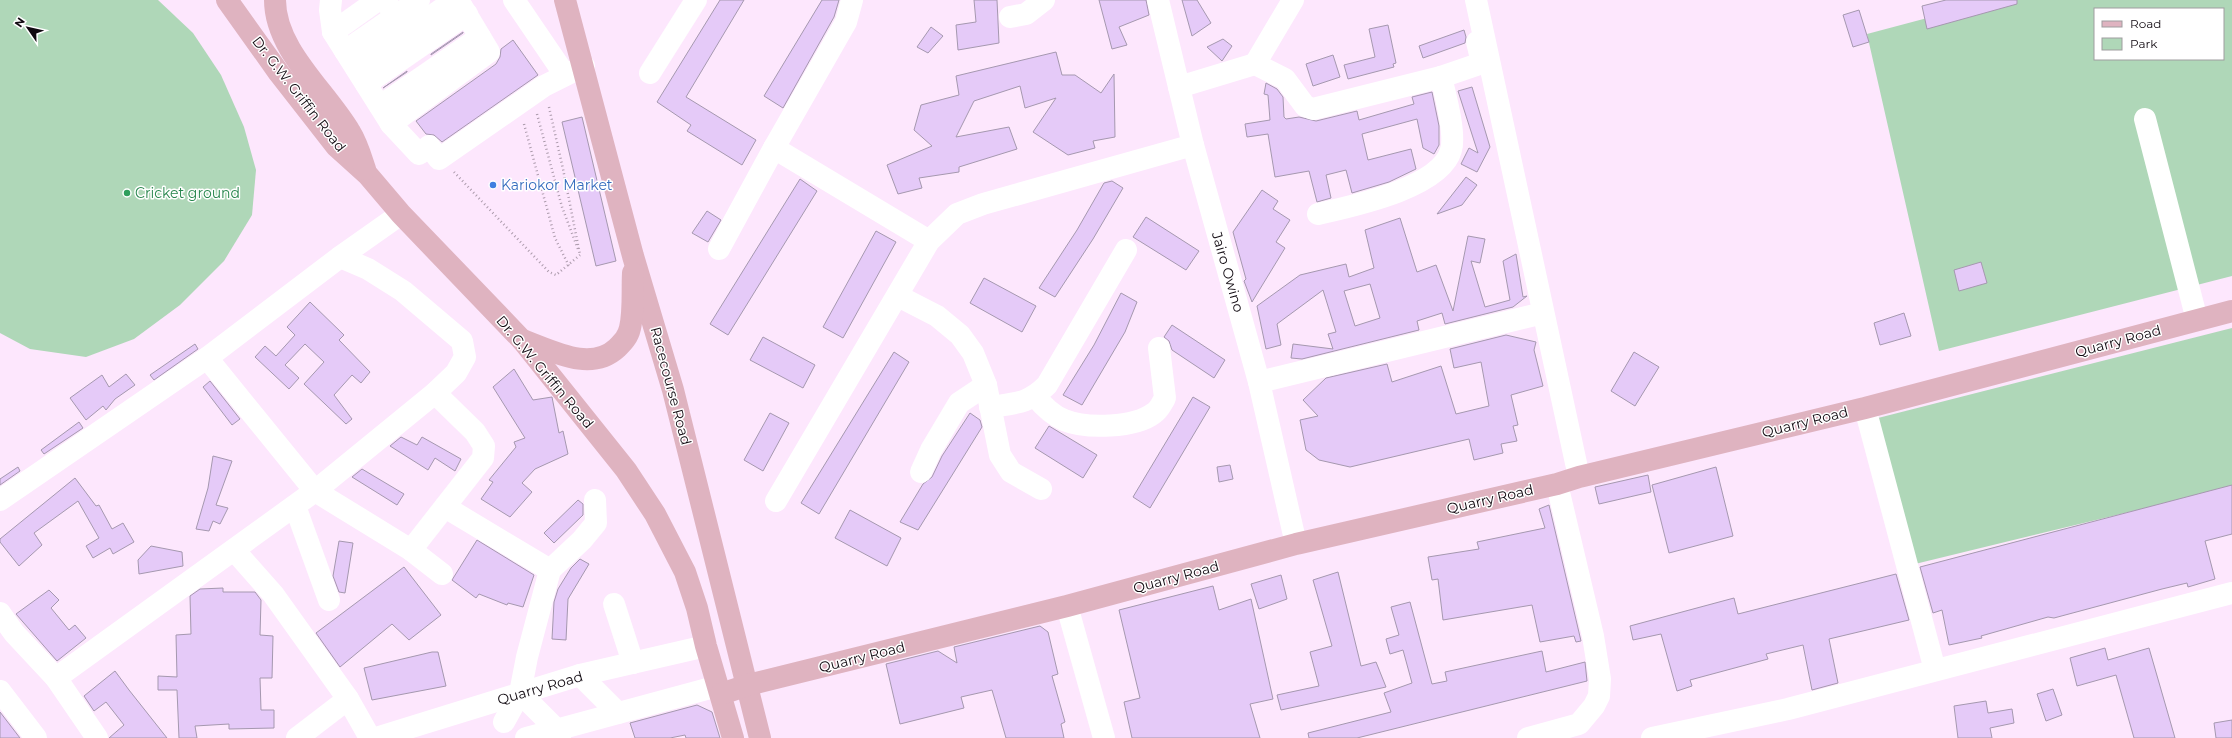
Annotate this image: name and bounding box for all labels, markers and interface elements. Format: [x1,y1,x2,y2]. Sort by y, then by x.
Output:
north arrow [8,8,48,48]
legend [2094,8,2224,60]
text: N [11,15,28,30]
text: Road [2130,16,2161,31]
street label: Dr. G.W. Griffin Road [248,33,350,155]
text: Park [2130,36,2158,51]
place label: Kariokor Market [501,176,613,194]
marker: Kariokor Market [488,180,498,190]
place label: Cricket ground [135,184,240,202]
marker: Cricket ground [122,188,132,198]
street label: Jairo Owino [1208,229,1248,315]
street label: Dr. G.W. Griffin Road [493,312,597,432]
street label: Quarry Road [2073,321,2163,361]
street label: Racecourse Road [647,325,695,447]
street label: Quarry Road [1760,403,1850,441]
street label: Quarry Road [1445,480,1535,518]
street label: Quarry Road [1131,557,1221,597]
street label: Quarry Road [817,638,907,676]
street label: Quarry Road [495,667,585,709]

